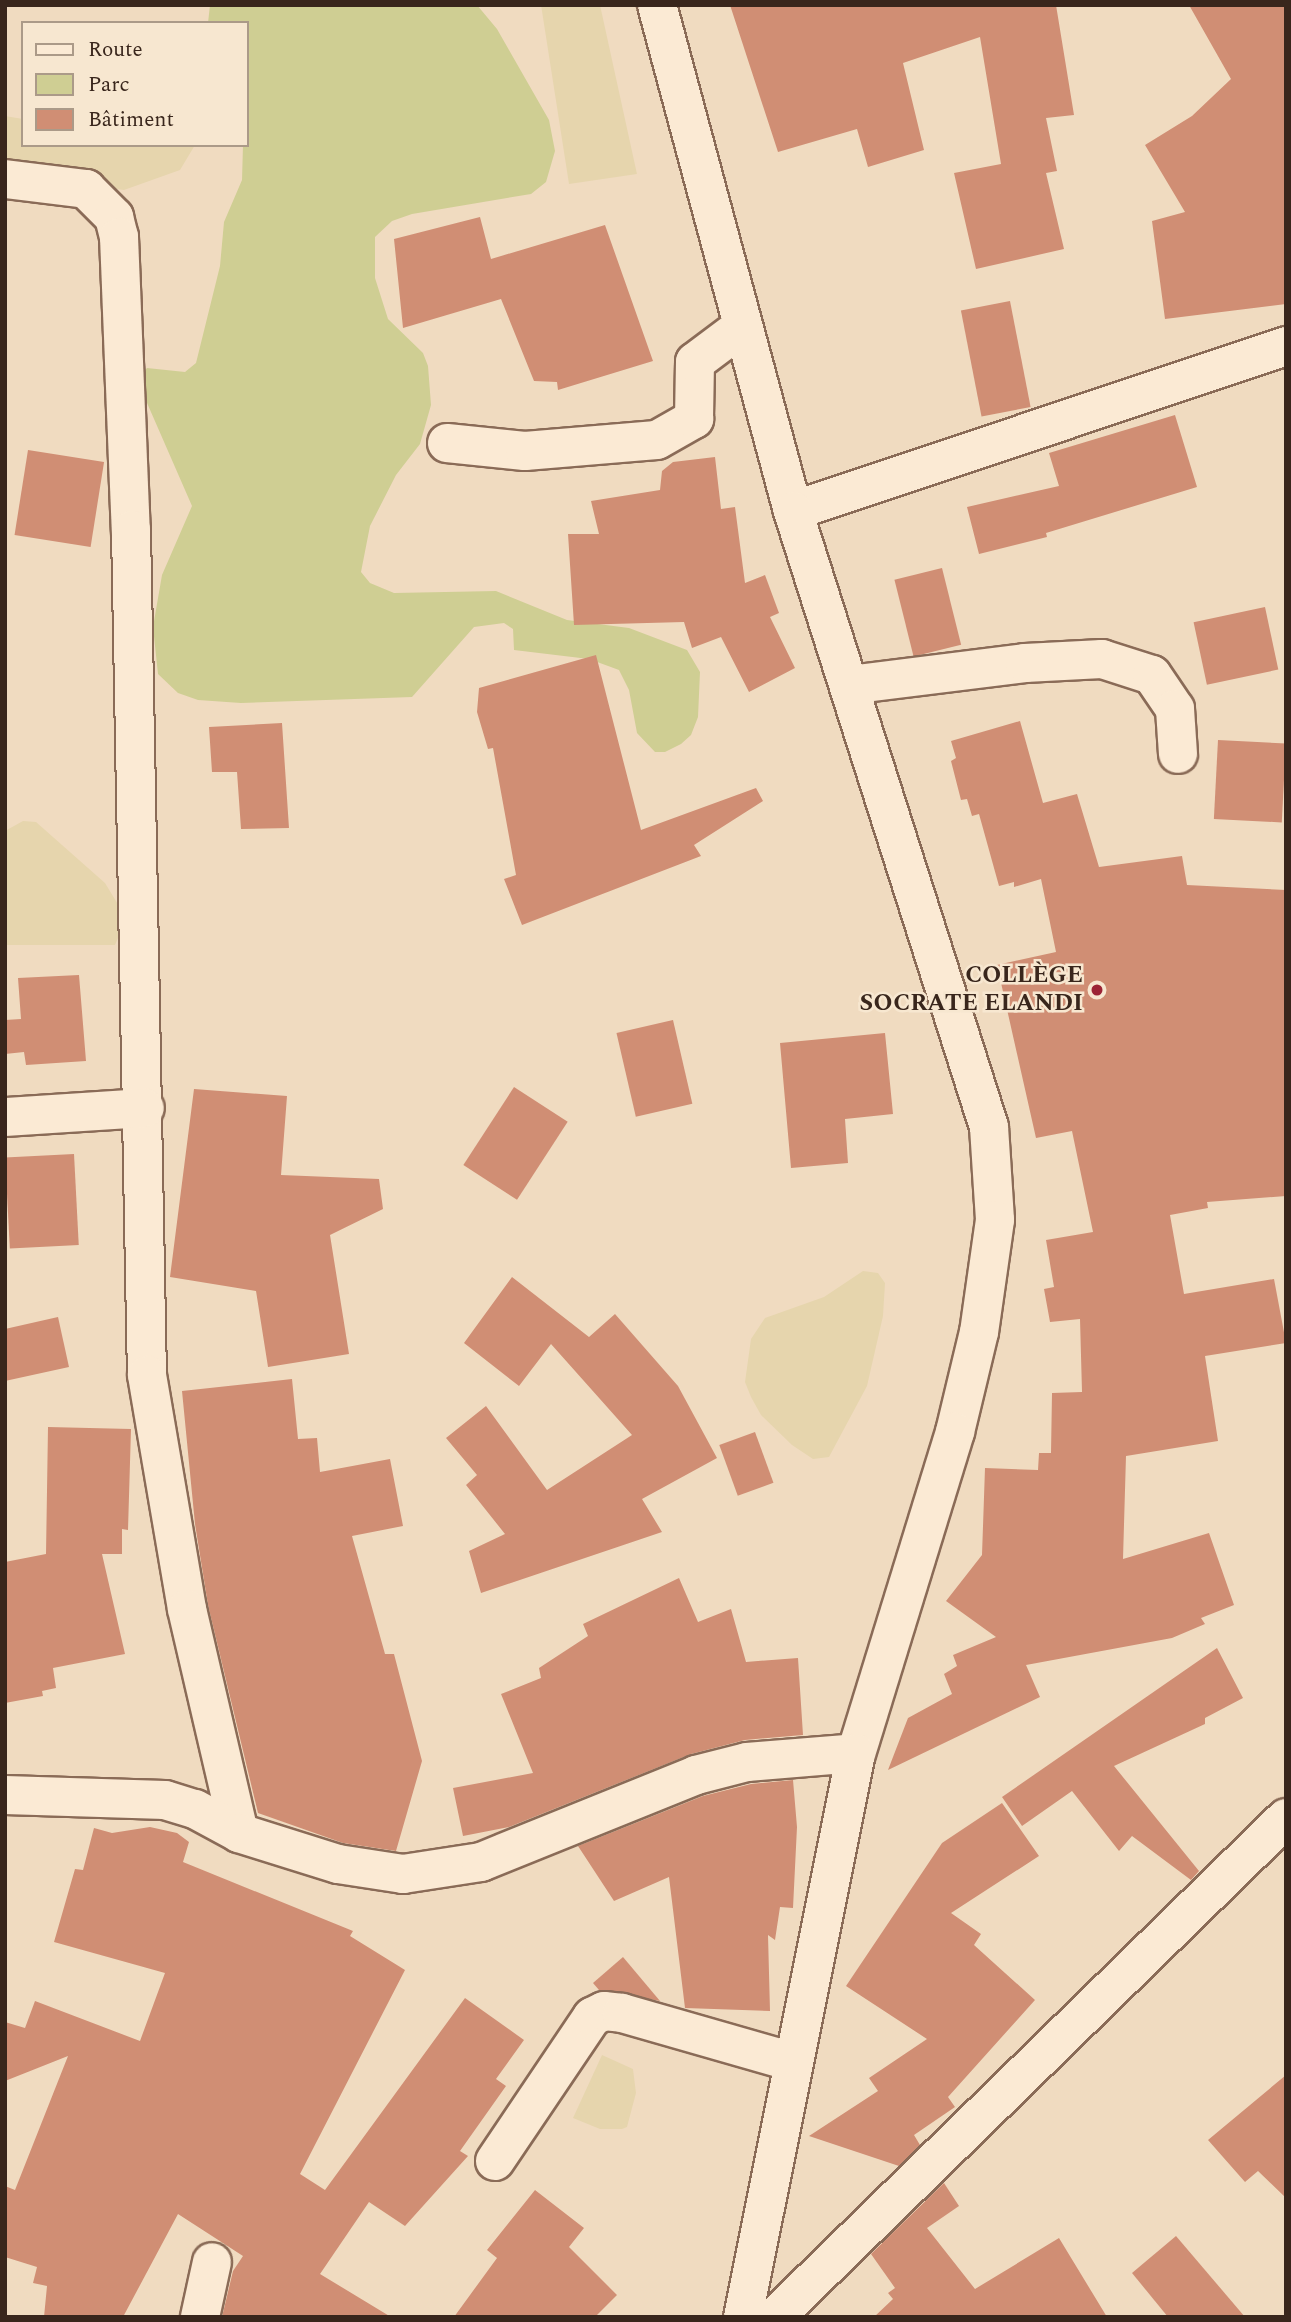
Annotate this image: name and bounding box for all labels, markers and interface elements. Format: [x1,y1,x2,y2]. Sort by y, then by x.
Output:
legend [21,21,248,147]
text: Route [88,34,143,66]
text: Parc [88,69,130,101]
text: Bâtiment [88,104,174,136]
place label: COLLÈGE SOCRATE ELANDI [860,962,1083,1018]
marker: COLLÈGE SOCRATE ELANDI [1089,982,1105,998]

